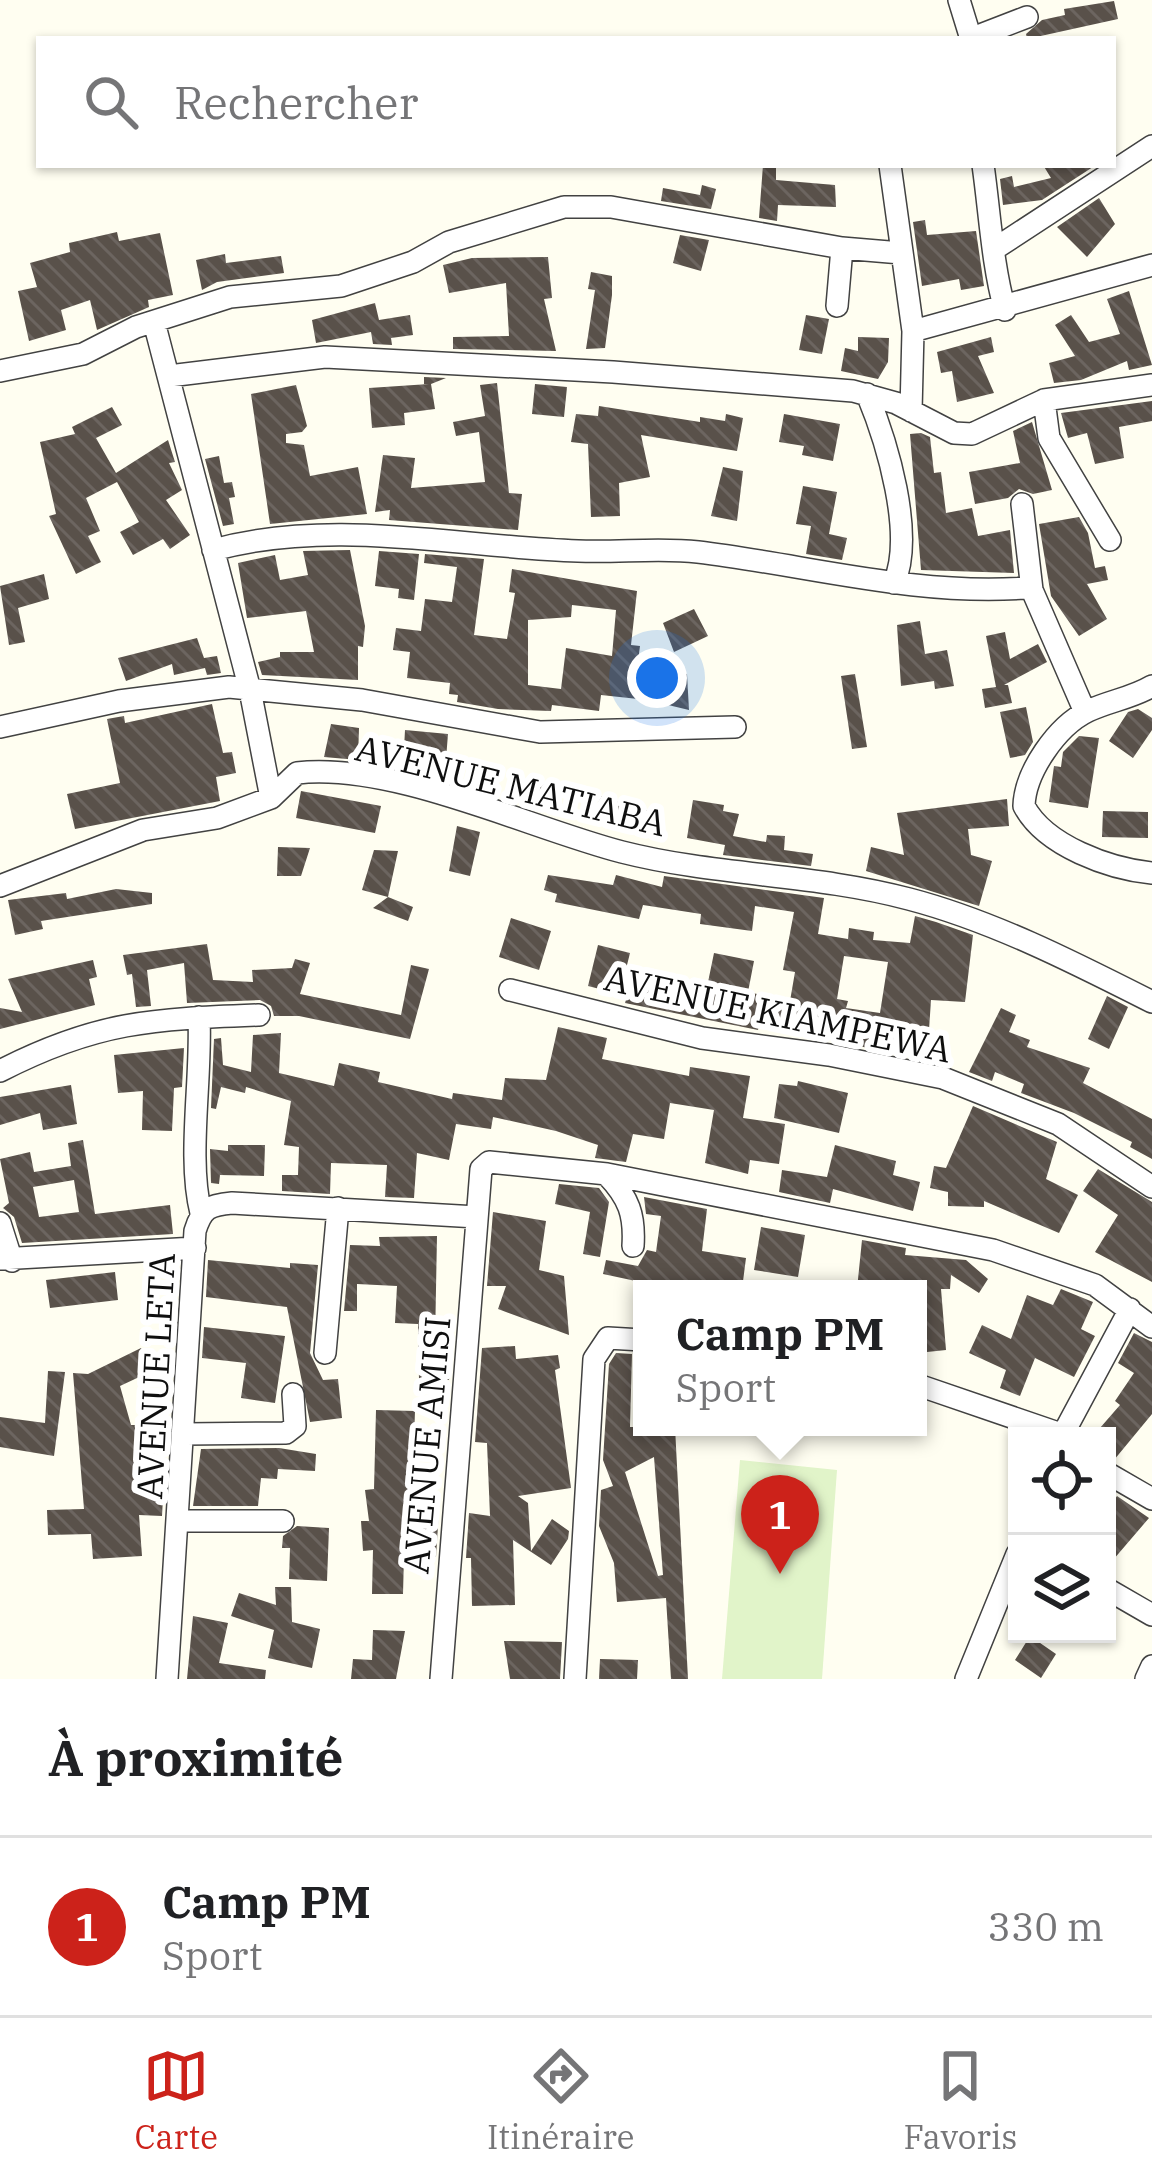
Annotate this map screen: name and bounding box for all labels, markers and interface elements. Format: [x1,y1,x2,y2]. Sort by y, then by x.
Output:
search box [36,36,1116,168]
icon: search [78,69,144,135]
text: Rechercher [174,73,418,131]
your location [627,648,687,708]
street label: AVENUE MATIABA [351,724,672,846]
street label: AVENUE KIAMPEWA [600,953,956,1073]
street label: AVENUE LETA [125,1251,185,1500]
popup [633,1280,927,1436]
text: Camp PM [676,1304,884,1362]
street label: AVENUE AMISI [391,1314,461,1576]
text: Sport [676,1362,776,1413]
map controls [1008,1427,1116,1643]
button: locate [1008,1427,1116,1535]
pin: 1 [741,1475,819,1574]
button: layers [1008,1535,1116,1643]
text: À proximité [48,1724,343,1790]
text: Camp PM [162,1872,371,1930]
text: 1 [75,1901,99,1952]
text: 330 m [988,1901,1104,1952]
text: Sport [162,1930,262,1981]
tab: Carte [135,2043,218,2158]
tab: Itinéraire [487,2043,635,2158]
tab: Favoris [904,2043,1017,2158]

